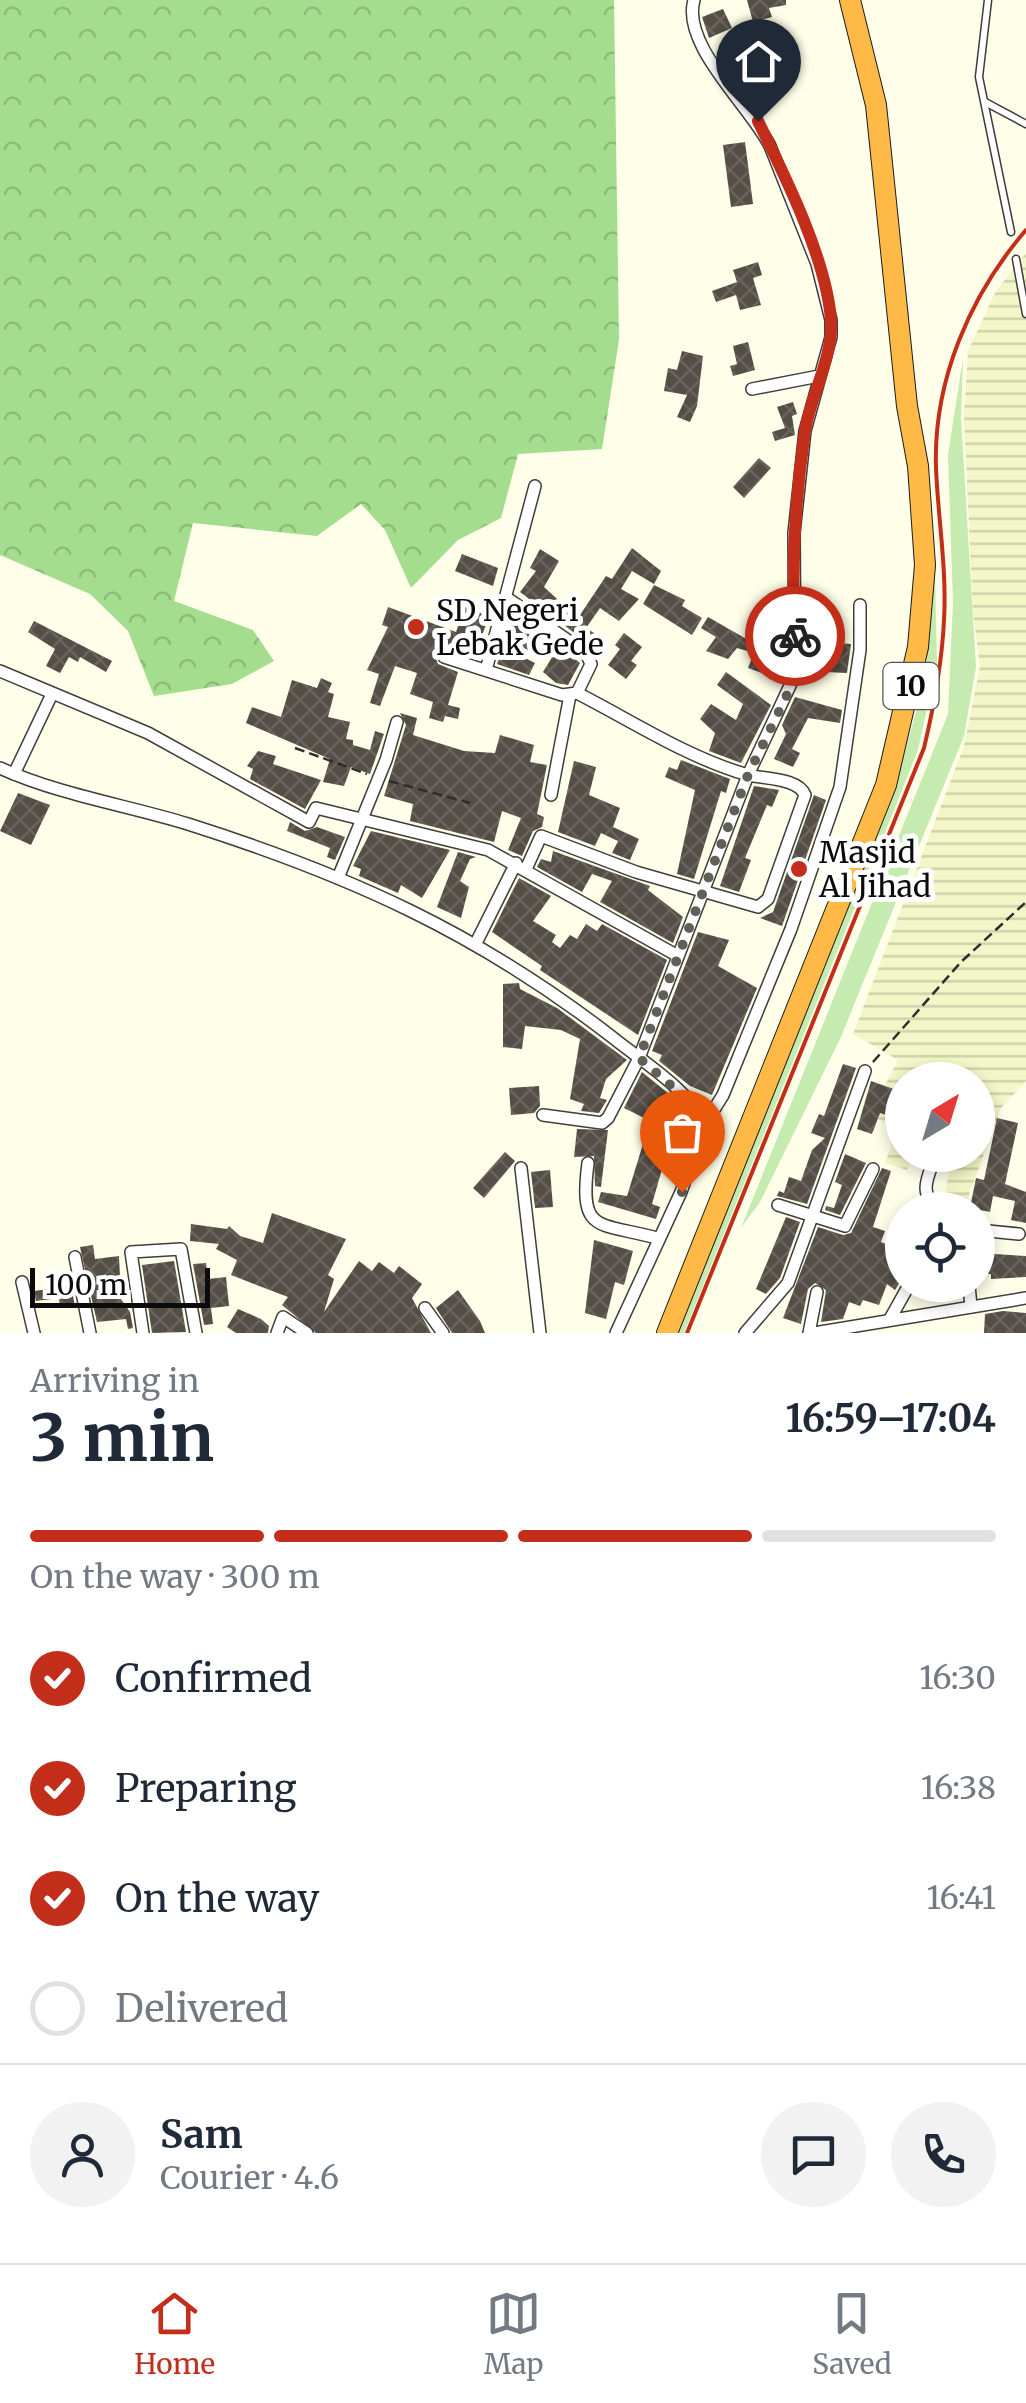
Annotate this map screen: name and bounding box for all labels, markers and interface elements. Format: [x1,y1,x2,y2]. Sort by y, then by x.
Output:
pin [716,19,801,122]
icon: home [731,34,786,89]
courier [745,586,845,686]
place label: SD Negeri Lebak Gede [436,591,604,663]
icon: bike [768,609,823,664]
marker: SD Negeri Lebak Gede [405,616,427,638]
road number: 10 [884,663,938,709]
place label: Masjid Al Jihad [818,833,931,905]
marker: Masjid Al Jihad [788,858,810,880]
north arrow [885,1062,995,1172]
map controls [885,1062,995,1302]
pin [640,1090,725,1193]
icon: bag [655,1105,710,1160]
button: locate [885,1192,995,1302]
scale bar [30,1263,210,1308]
text: 100 m [45,1267,127,1303]
text: Arriving in [30,1361,199,1401]
text: 16:59–17:04 [786,1395,996,1442]
text: 3 min [30,1397,214,1479]
text: On the way · 300 m [30,1557,320,1597]
icon: check [30,1651,85,1706]
text: Confirmed [115,1655,312,1702]
text: 16:30 [919,1658,996,1698]
icon: check [30,1761,85,1816]
text: Preparing [115,1765,297,1812]
text: 16:38 [921,1768,996,1808]
icon: check [30,1871,85,1926]
text: On the way [115,1875,319,1922]
text: 16:41 [926,1878,996,1918]
text: Delivered [115,1985,288,2032]
button: person [30,2102,135,2207]
button: chat [761,2102,866,2207]
button: phone [891,2102,996,2207]
text: Sam [160,2111,243,2158]
text: Courier · 4.6 [160,2158,339,2198]
tab: Home [134,2286,215,2382]
tab: Map [484,2286,544,2382]
tab: Saved [812,2286,892,2382]

